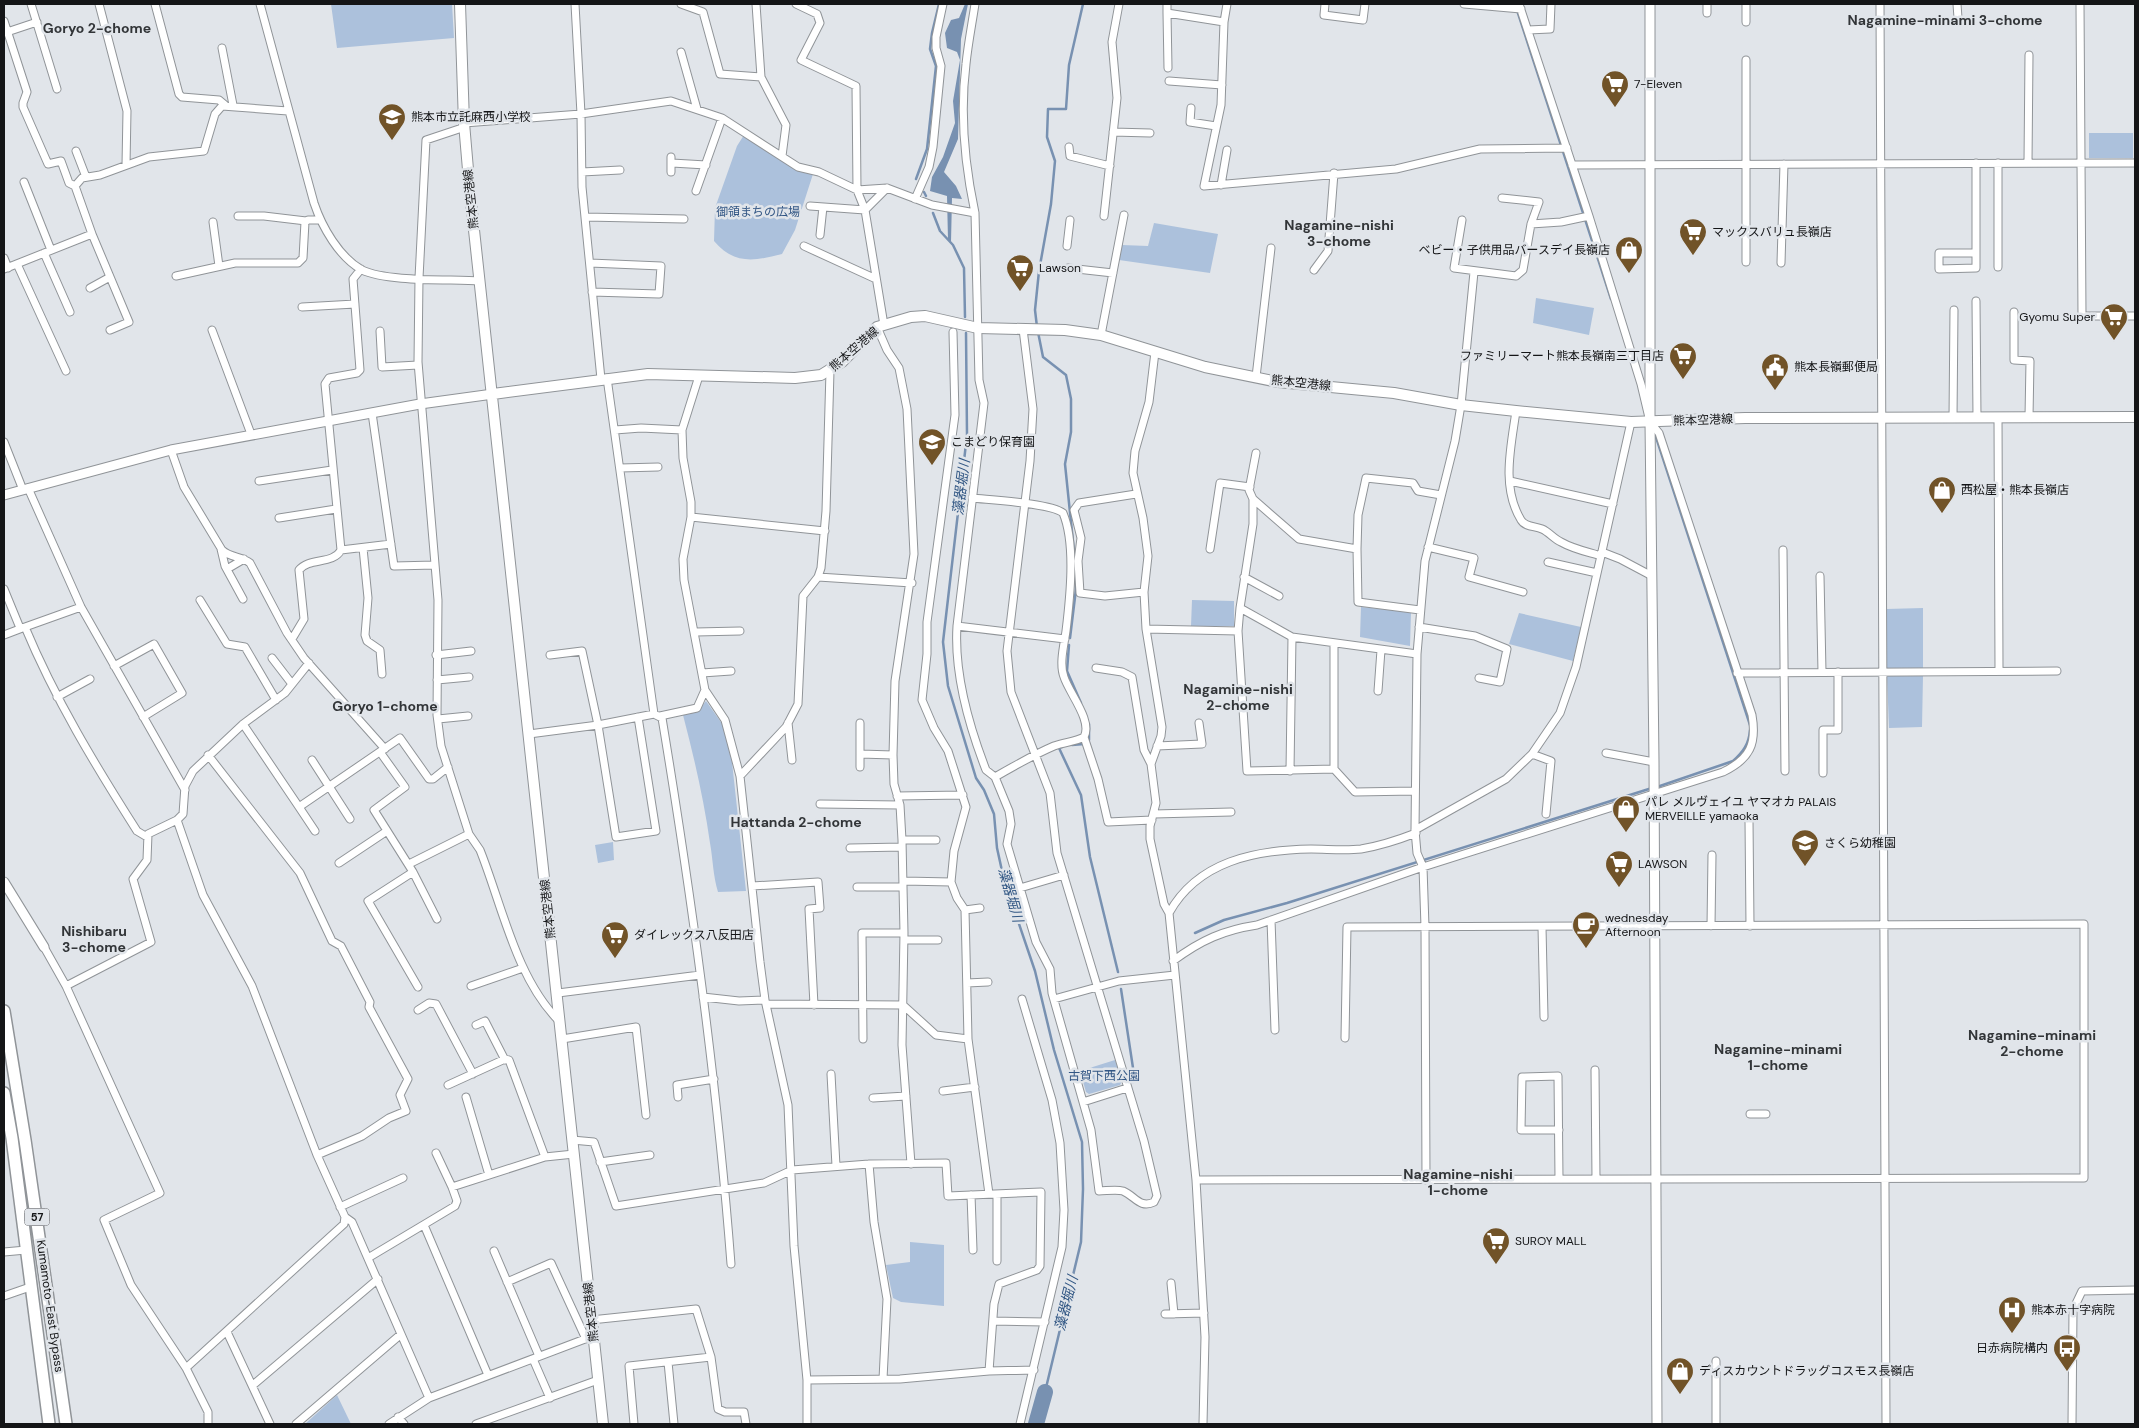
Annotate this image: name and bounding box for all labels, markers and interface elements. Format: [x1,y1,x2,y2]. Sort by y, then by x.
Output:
district label: Nagamine-minami 3-chome [1847,11,2043,29]
district label: Goryo 2-chome [43,19,151,37]
supermarket icon: 7-Eleven [1600,69,1630,108]
place label: 7-Eleven [1634,76,1682,92]
school or university icon: 熊本市立託麻西小学校 [377,102,407,141]
place label: 熊本市立託麻西小学校 [411,109,531,125]
street label: 熊本空港線 [460,168,482,230]
park label: 御領まちの広場 [716,204,800,220]
district label: Nagamine-nishi 3-chome [1284,216,1394,250]
supermarket icon: マックスバリュ長嶺店 [1678,217,1708,256]
place label: マックスバリュ長嶺店 [1712,224,1832,240]
shop icon: ベビー・子供用品バースデイ長嶺店 [1614,235,1644,274]
place label: ベビー・子供用品バースデイ長嶺店 [1419,242,1610,258]
supermarket icon: Lawson [1005,253,1035,292]
place label: Lawson [1039,260,1081,276]
supermarket icon: Gyomu Super [2099,302,2129,341]
place label: Gyomu Super [2019,309,2096,325]
street label: 熊本空港線 [826,323,882,375]
supermarket icon: ファミリーマート熊本長嶺南三丁目店 [1668,341,1698,380]
place label: ファミリーマート熊本長嶺南三丁目店 [1460,348,1664,364]
public building icon: 熊本長嶺郵便局 [1760,352,1790,391]
place label: 熊本長嶺郵便局 [1794,359,1878,375]
street label: 熊本空港線 [1270,372,1332,394]
street label: 熊本空港線 [1673,411,1733,429]
school or university icon: こまどり保育園 [917,427,947,466]
place label: こまどり保育園 [951,434,1035,450]
water label: 藻器堀川 [949,456,974,516]
shop icon: 西松屋・熊本長嶺店 [1927,475,1957,514]
place label: 西松屋・熊本長嶺店 [1961,482,2069,498]
district label: Nagamine-nishi 2-chome [1183,680,1293,714]
district label: Goryo 1-chome [332,697,438,715]
shop icon: パレ メルヴェイユ ヤマオカ PALAIS MERVEILLE yamaoka [1611,794,1641,833]
place label: パレ メルヴェイユ ヤマオカ PALAIS MERVEILLE yamaoka [1645,794,1836,824]
district label: Hattanda 2-chome [730,813,862,831]
school or university icon: さくら幼稚園 [1790,828,1820,867]
place label: さくら幼稚園 [1824,835,1896,851]
supermarket icon: LAWSON [1604,849,1634,888]
place label: LAWSON [1638,856,1687,872]
water label: 藻器堀川 [995,866,1028,926]
street label: 熊本空港線 [537,878,559,940]
cafe icon: wednesday Afternoon [1571,910,1601,949]
place label: wednesday Afternoon [1605,910,1669,940]
supermarket icon: ダイレックス八反田店 [600,920,630,959]
district label: Nishibaru 3-chome [61,922,127,956]
place label: ダイレックス八反田店 [634,927,754,943]
district label: Nagamine-minami 2-chome [1968,1026,2096,1060]
district label: Nagamine-minami 1-chome [1714,1040,1842,1074]
park label: 古賀下西公園 [1068,1068,1140,1084]
district label: Nagamine-nishi 1-chome [1403,1165,1513,1199]
road number: 57 [24,1208,50,1226]
supermarket icon: SUROY MALL [1481,1226,1511,1265]
place label: SUROY MALL [1515,1233,1587,1249]
street label: Kumamoto-East Bypass [33,1239,67,1373]
water label: 藻器堀川 [1050,1272,1082,1332]
street label: 熊本空港線 [580,1281,602,1343]
hospital icon: 熊本赤十字病院 [1997,1295,2027,1334]
place label: 熊本赤十字病院 [2031,1302,2115,1318]
bus stop icon: 日赤病院構内 [2052,1333,2082,1372]
place label: 日赤病院構内 [1976,1340,2048,1356]
shop icon: ディスカウントドラッグコスモス長嶺店 [1665,1356,1695,1395]
place label: ディスカウントドラッグコスモス長嶺店 [1699,1363,1914,1379]

